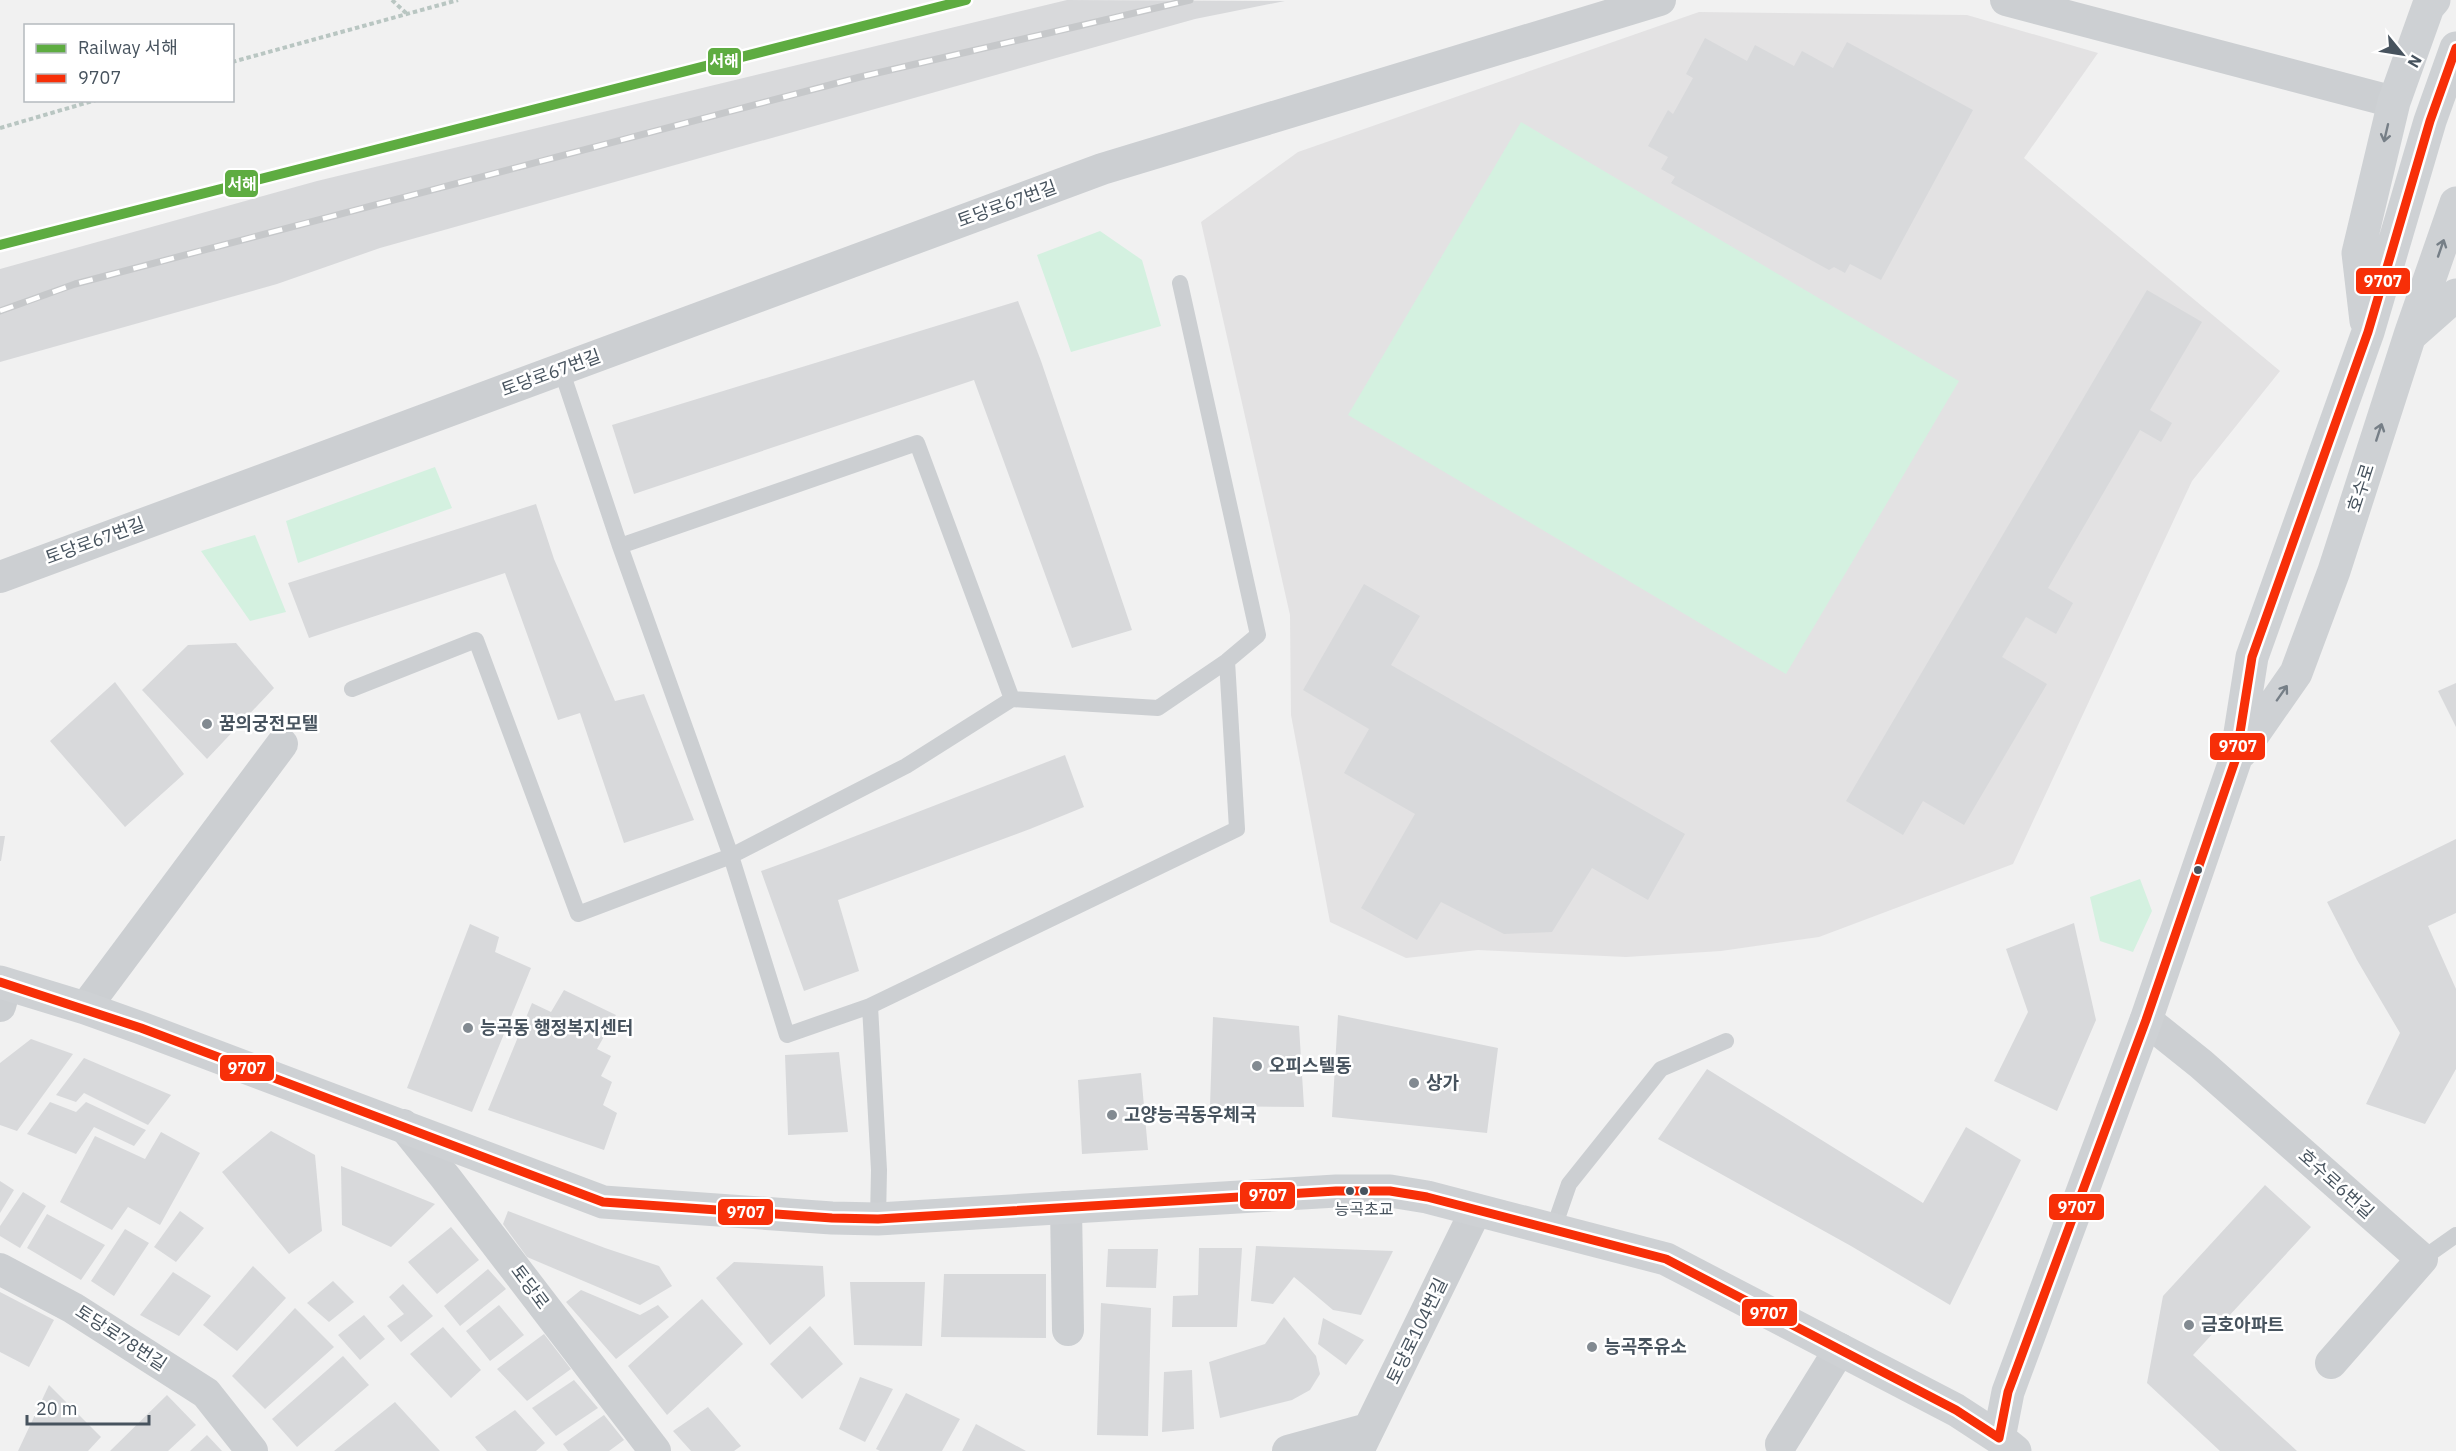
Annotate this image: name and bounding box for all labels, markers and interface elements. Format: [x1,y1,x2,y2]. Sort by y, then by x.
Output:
legend [24,24,234,102]
north arrow [2372,24,2432,84]
text: Railway 서해 [78,36,178,59]
line badge: 서해 [707,47,742,76]
text: 서해 [709,51,739,71]
text: N [2403,51,2427,72]
text: 9707 [78,66,121,89]
one-way arrow [2380,124,2392,143]
line badge: 서해 [224,169,259,198]
text: 서해 [227,174,257,194]
street label: 토당로67번길 [954,175,1060,232]
one-way arrow [2436,239,2447,257]
line badge: 9707 [2355,267,2411,295]
text: 9707 [2364,271,2402,291]
street label: 토당로67번길 [498,344,604,401]
one-way arrow [2374,423,2385,442]
street label: 호수로 [2342,461,2379,515]
street label: 토당로67번길 [42,512,148,569]
one-way arrow [2276,685,2288,702]
place label: 꿈의궁전모텔 [219,712,318,735]
marker: 꿈의궁전모텔 [200,717,214,731]
line badge: 9707 [2209,732,2266,761]
text: 9707 [2219,736,2257,756]
unlabelled marker [2192,864,2204,876]
place label: 능곡동 행정복지센터 [480,1016,633,1039]
marker: 능곡동 행정복지센터 [461,1021,475,1035]
line badge: 9707 [219,1054,275,1082]
place label: 오피스텔동 [1269,1054,1352,1077]
text: 9707 [228,1058,266,1078]
marker: 오피스텔동 [1250,1059,1264,1073]
place label: 상가 [1426,1071,1460,1094]
marker: 상가 [1407,1076,1421,1090]
place label: 고양능곡동우체국 [1124,1103,1256,1126]
marker: 고양능곡동우체국 [1105,1108,1119,1122]
street label: 호수로6번길 [2294,1144,2379,1223]
line badge: 9707 [1239,1181,1296,1210]
text: 9707 [1249,1185,1287,1205]
unlabelled marker [1344,1185,1356,1197]
marker: 능곡초교 [1358,1185,1370,1197]
line badge: 9707 [2048,1193,2105,1221]
text: 9707 [2058,1197,2096,1217]
line badge: 9707 [717,1198,774,1226]
place label: 능곡초교 [1335,1199,1393,1219]
text: 9707 [727,1202,765,1222]
street label: 토당로 [506,1260,555,1313]
street label: 토당로104번길 [1381,1274,1452,1388]
line badge: 9707 [1741,1298,1798,1327]
street label: 토당로78번길 [71,1300,171,1376]
text: 9707 [1750,1303,1788,1323]
place label: 금호아파트 [2201,1313,2284,1336]
marker: 금호아파트 [2182,1318,2196,1332]
place label: 능곡주유소 [1604,1335,1687,1358]
marker: 능곡주유소 [1585,1340,1599,1354]
scale bar [27,1388,148,1426]
text: 20 m [36,1397,78,1420]

